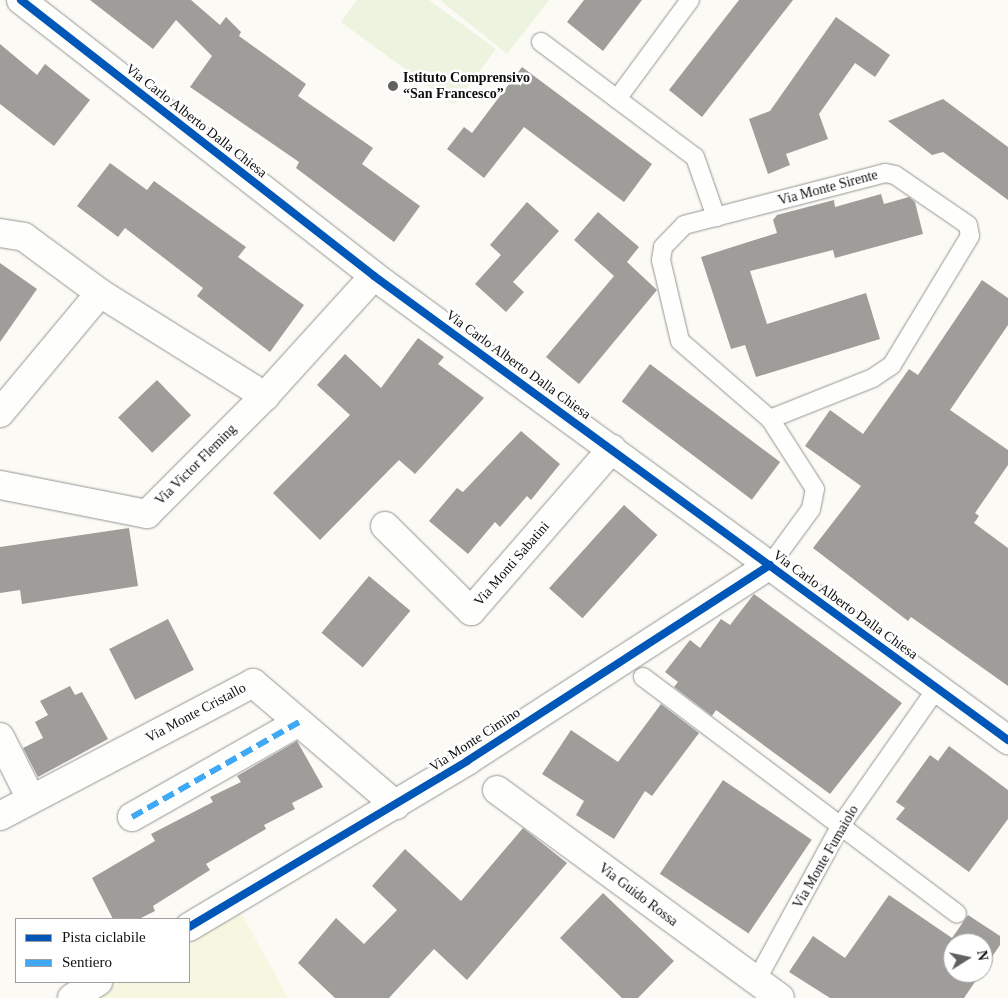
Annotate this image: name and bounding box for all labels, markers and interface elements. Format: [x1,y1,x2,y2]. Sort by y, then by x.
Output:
street label: Via Carlo Alberto Dalla Chiesa [122,60,270,182]
place label: Istituto Comprensivo “San Francesco” [403,70,530,102]
marker: Istituto Comprensivo “San Francesco” [387,80,399,92]
street label: Via Monte Sirente [776,167,880,209]
street label: Via Carlo Alberto Dalla Chiesa [442,307,594,423]
street label: Via Victor Fleming [152,421,240,509]
street label: Via Monti Sabatini [471,518,553,610]
street label: Via Carlo Alberto Dalla Chiesa [769,547,921,663]
street label: Via Monte Cristallo [143,679,249,747]
street label: Via Monte Cimino [426,704,524,776]
street label: Via Monte Fumaiolo [790,802,862,912]
street label: Via Guido Rossa [595,860,681,930]
legend [15,918,190,983]
text: Pista ciclabile [62,929,146,945]
north arrow [943,933,993,983]
text: N [974,949,991,962]
text: Sentiero [62,954,112,970]

